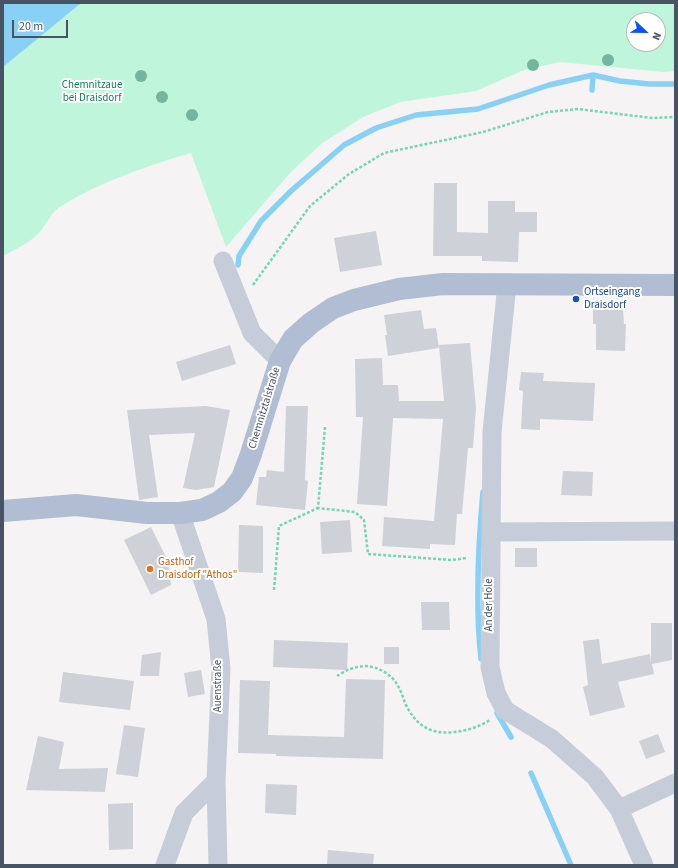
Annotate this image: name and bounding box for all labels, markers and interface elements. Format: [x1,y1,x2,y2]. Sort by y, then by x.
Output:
scale bar [14,12,70,38]
north arrow [626,12,666,52]
text: 20 m [19,18,43,35]
text: N [648,30,665,43]
park label: Chemnitzaue bei Draisdorf [62,79,122,105]
place label: Ortseingang Draisdorf [584,286,640,312]
marker: Ortseingang Draisdorf [571,294,581,304]
street label: Chemnitztalstraße [246,366,284,450]
place label: Gasthof Draisdorf "Athos" [158,556,237,582]
marker: Gasthof Draisdorf "Athos" [145,564,155,574]
street label: An der Hole [483,578,497,632]
street label: Auenstraße [212,660,226,712]

